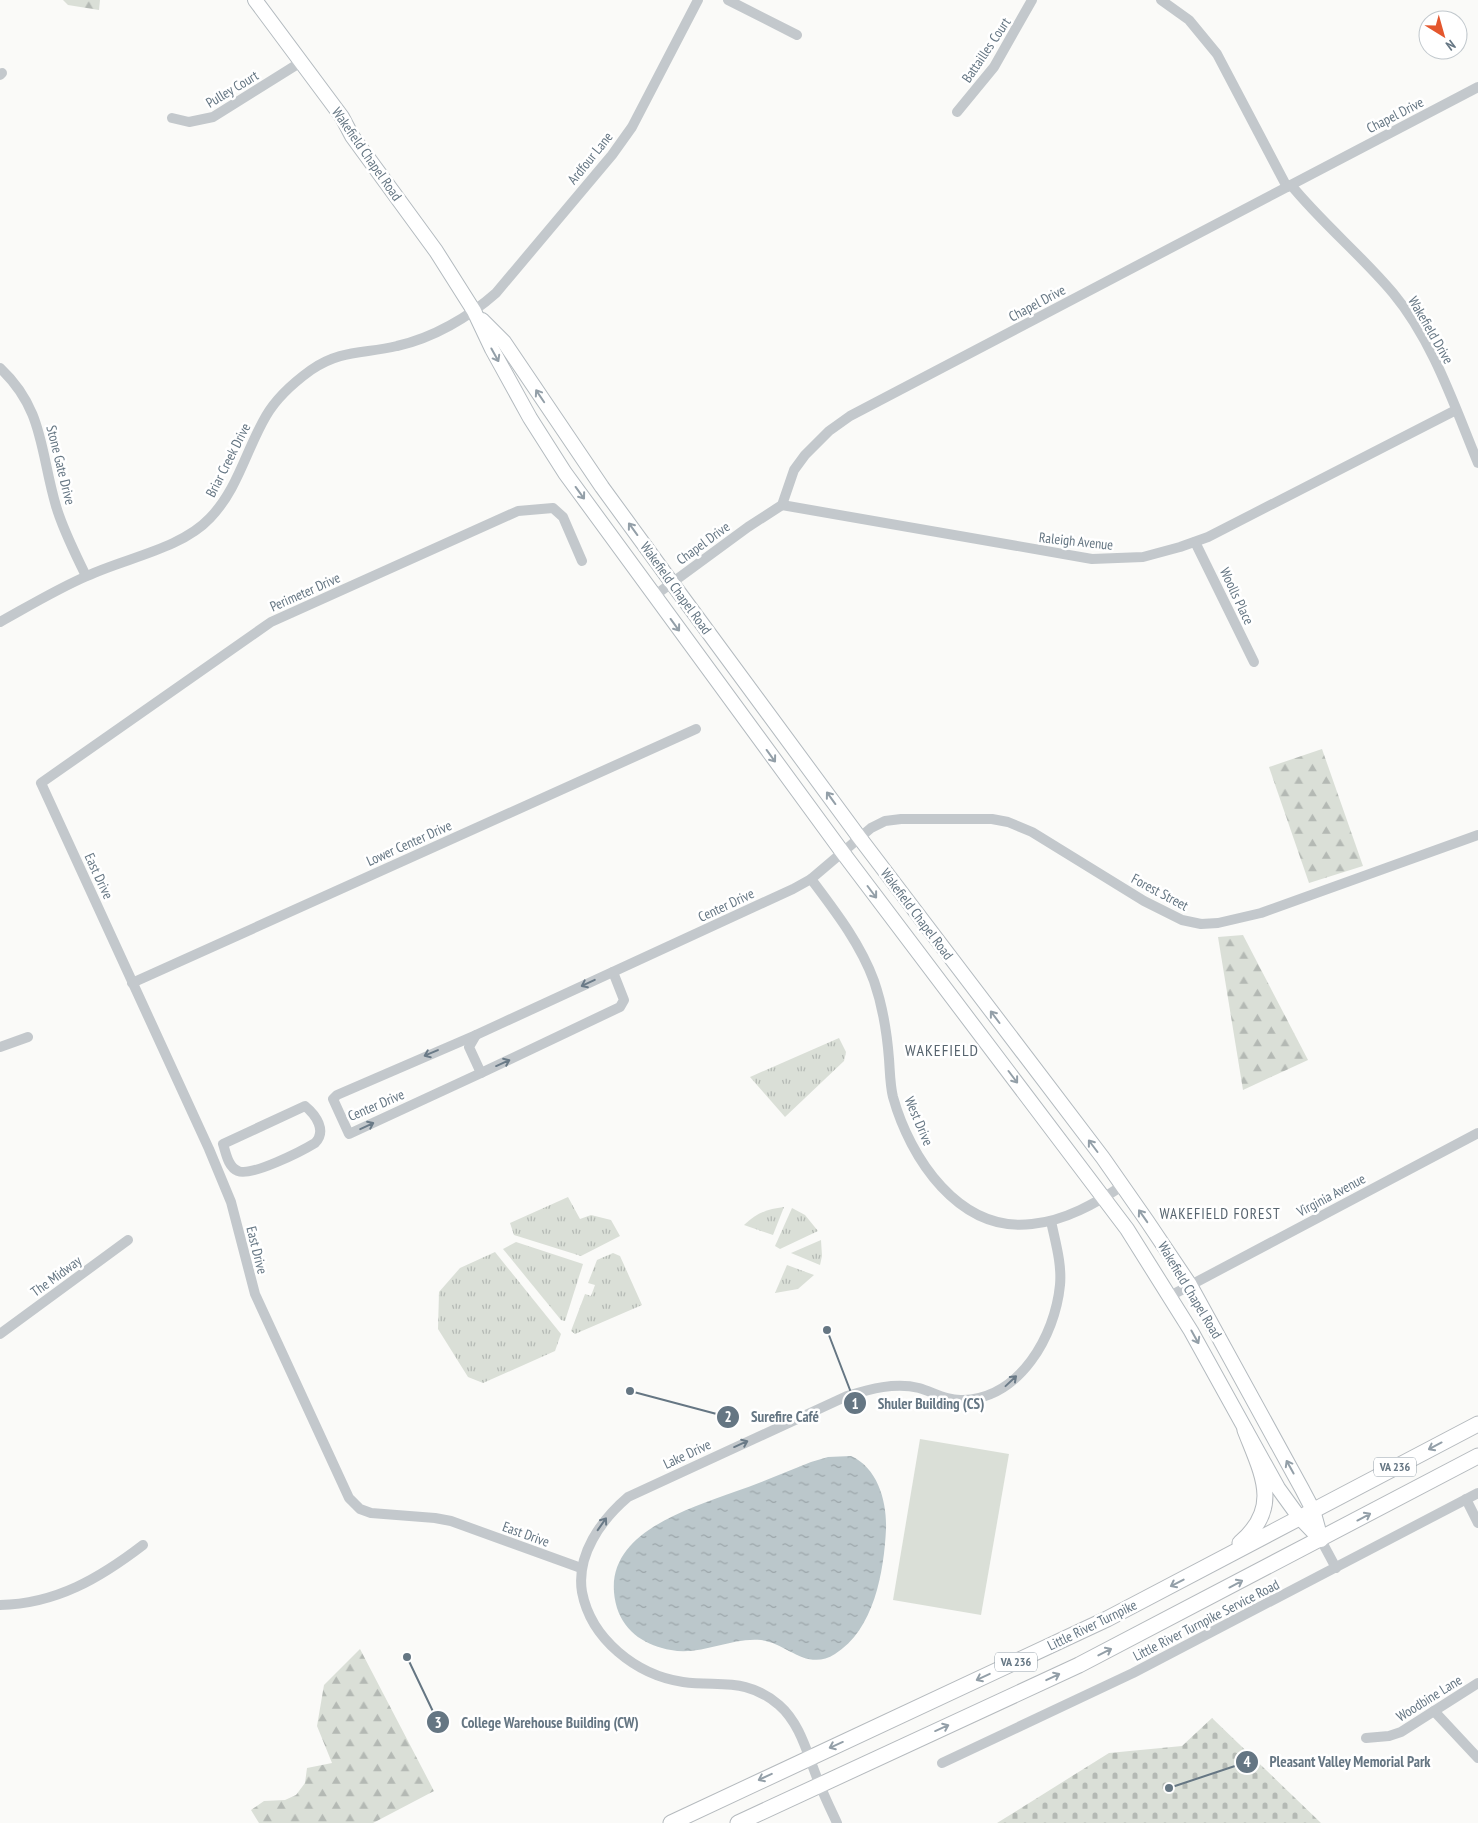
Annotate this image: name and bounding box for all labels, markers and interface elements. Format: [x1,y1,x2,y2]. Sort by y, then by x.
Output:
north arrow [1418,10,1468,60]
street label: Battailles Court [958,14,1014,86]
text: N [1442,36,1459,55]
street label: Pulley Court [202,66,262,112]
street label: Chapel Drive [1363,93,1427,137]
street label: Wakefield Chapel Road [328,104,406,204]
street label: Ardfour Lane [563,128,617,188]
street label: Chapel Drive [1006,280,1069,325]
street label: Wakefield Drive [1404,293,1458,367]
one-way arrow [491,347,500,362]
one-way arrow [535,389,545,403]
street label: Briar Creek Drive [202,420,254,500]
street label: Stone Gate Drive [42,423,80,507]
one-way arrow [575,486,585,500]
street label: Chapel Drive [673,517,733,568]
one-way arrow [628,522,638,536]
street label: Raleigh Avenue [1038,528,1114,554]
street label: Wakefield Chapel Road [636,538,716,638]
street label: Woolls Place [1216,565,1258,628]
street label: Perimeter Drive [267,568,343,616]
one-way arrow [670,618,680,632]
one-way arrow [766,749,777,762]
one-way arrow [825,792,836,805]
street label: Lower Center Drive [364,816,455,870]
street label: East Drive [81,850,118,902]
street label: Wakefield Chapel Road [877,865,957,963]
street label: Forest Street [1128,870,1192,915]
street label: Center Drive [695,884,757,926]
one-way arrow [867,885,878,898]
one-way arrow [581,979,596,989]
one-way arrow [990,1010,1000,1024]
district label: WAKEFIELD [905,1040,979,1060]
one-way arrow [424,1048,439,1058]
one-way arrow [495,1057,510,1067]
one-way arrow [1008,1070,1018,1084]
street label: Center Drive [345,1085,407,1125]
street label: West Drive [901,1094,937,1148]
one-way arrow [359,1121,374,1130]
one-way arrow [1088,1140,1099,1153]
street label: Virginia Avenue [1293,1169,1369,1221]
district label: WAKEFIELD FOREST [1159,1204,1281,1223]
one-way arrow [1138,1209,1148,1223]
street label: East Drive [242,1224,272,1276]
street label: Wakefield Chapel Road [1154,1238,1226,1342]
street label: The Midway [27,1251,85,1300]
one-way arrow [1190,1330,1200,1345]
one-way arrow [1005,1375,1018,1387]
callout: Shuler Building (CS) [842,1388,994,1418]
text: 1 [851,1394,859,1413]
text: Shuler Building (CS) [878,1394,984,1413]
callout: Surefire Café [716,1402,829,1432]
text: 2 [724,1407,732,1426]
text: Surefire Café [751,1407,819,1426]
street label: Lake Drive [660,1435,714,1473]
one-way arrow [733,1439,748,1448]
one-way arrow [1428,1442,1443,1451]
road number: VA 236 [1374,1458,1416,1476]
one-way arrow [1285,1459,1295,1474]
one-way arrow [1356,1512,1371,1521]
street label: East Drive [500,1517,552,1551]
one-way arrow [597,1517,607,1531]
street label: Little River Turnpike Service Road [1130,1575,1282,1665]
one-way arrow [1169,1578,1184,1588]
one-way arrow [1228,1579,1243,1588]
street label: Little River Turnpike [1044,1595,1140,1654]
one-way arrow [1097,1647,1112,1656]
road number: VA 236 [995,1652,1037,1671]
street label: Woodbine Lane [1393,1671,1465,1725]
one-way arrow [1045,1672,1060,1681]
one-way arrow [976,1673,991,1682]
callout: College Warehouse Building (CW) [426,1707,649,1737]
text: 3 [434,1713,442,1732]
text: College Warehouse Building (CW) [461,1713,639,1732]
one-way arrow [934,1722,949,1732]
one-way arrow [829,1741,844,1751]
callout: Pleasant Valley Memorial Park [1234,1747,1441,1777]
text: 4 [1243,1752,1251,1771]
text: Pleasant Valley Memorial Park [1269,1752,1431,1771]
one-way arrow [758,1773,773,1782]

